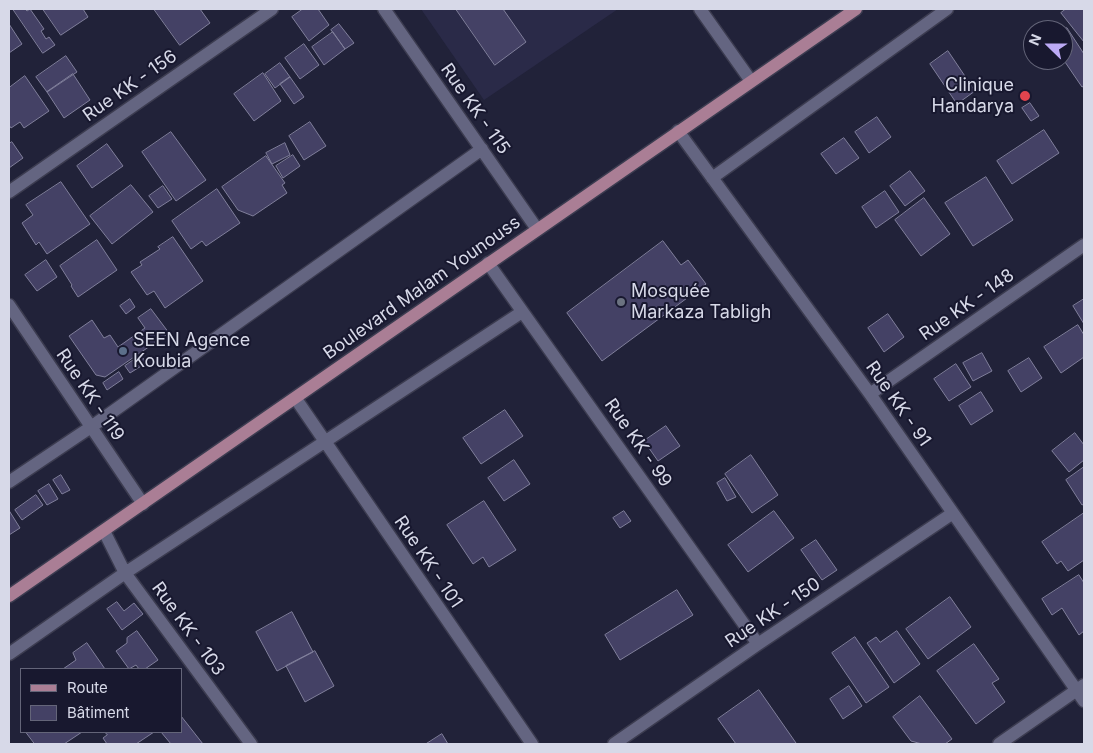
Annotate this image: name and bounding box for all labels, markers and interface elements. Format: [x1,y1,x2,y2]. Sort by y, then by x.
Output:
north arrow [1023,20,1073,70]
text: N [1025,31,1044,48]
street label: Rue KK - 156 [79,46,181,126]
street label: Rue KK - 115 [436,59,514,159]
place label: Clinique Handarya [932,75,1014,118]
marker: Clinique Handarya [1018,89,1032,103]
street label: Boulevard Malam Younouss [319,212,525,364]
street label: Rue KK - 148 [916,264,1018,346]
place label: Mosquée Markaza Tabligh [631,281,771,324]
marker: Mosquée Markaza Tabligh [615,296,627,308]
place label: SEEN Agence Koubia [133,330,250,372]
street label: Rue KK - 119 [51,345,129,445]
marker: SEEN Agence Koubia [117,345,129,357]
street label: Rue KK - 91 [861,357,935,451]
street label: Rue KK - 99 [600,395,676,491]
street label: Rue KK - 101 [389,512,467,612]
street label: Rue KK - 150 [721,573,825,653]
street label: Rue KK - 103 [147,578,229,680]
legend [20,668,182,733]
text: Route [67,678,108,697]
text: Bâtiment [67,703,129,722]

